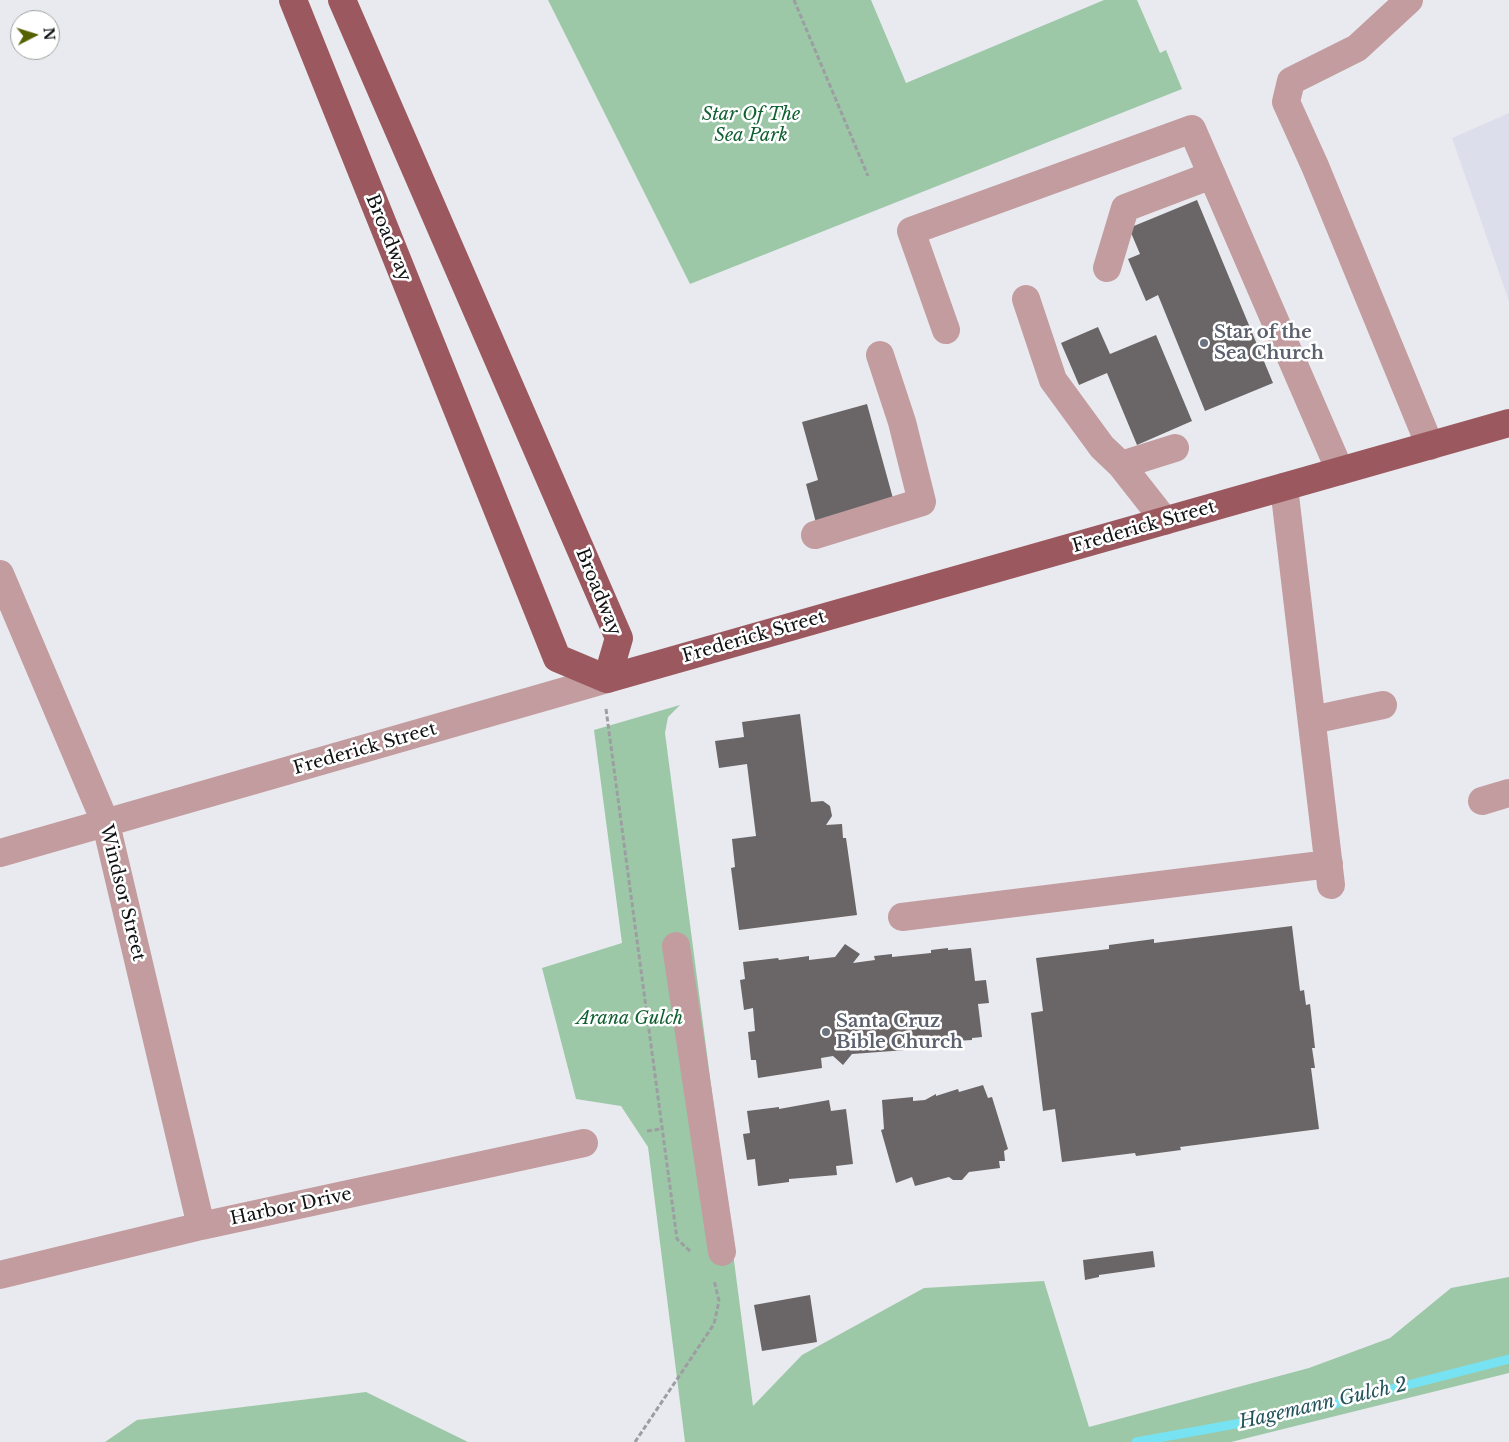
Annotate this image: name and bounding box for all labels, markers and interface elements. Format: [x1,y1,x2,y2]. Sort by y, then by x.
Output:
north arrow [10,10,60,60]
text: N [39,26,58,41]
park label: Star Of The Sea Park [702,104,800,146]
street label: Broadway [361,191,415,285]
place label: Star of the Sea Church [1214,322,1324,364]
marker: Star of the Sea Church [1198,337,1210,349]
street label: Frederick Street [1070,496,1218,558]
street label: Broadway [571,545,625,639]
street label: Frederick Street [680,606,828,668]
street label: Frederick Street [291,718,439,780]
street label: Windsor Street [95,823,149,963]
park label: Arana Gulch [577,1008,683,1030]
place label: Santa Cruz Bible Church [836,1011,963,1054]
marker: Santa Cruz Bible Church [820,1026,832,1038]
street label: Harbor Drive [228,1184,354,1230]
water label: Hagemann Gulch 2 [1237,1374,1409,1434]

